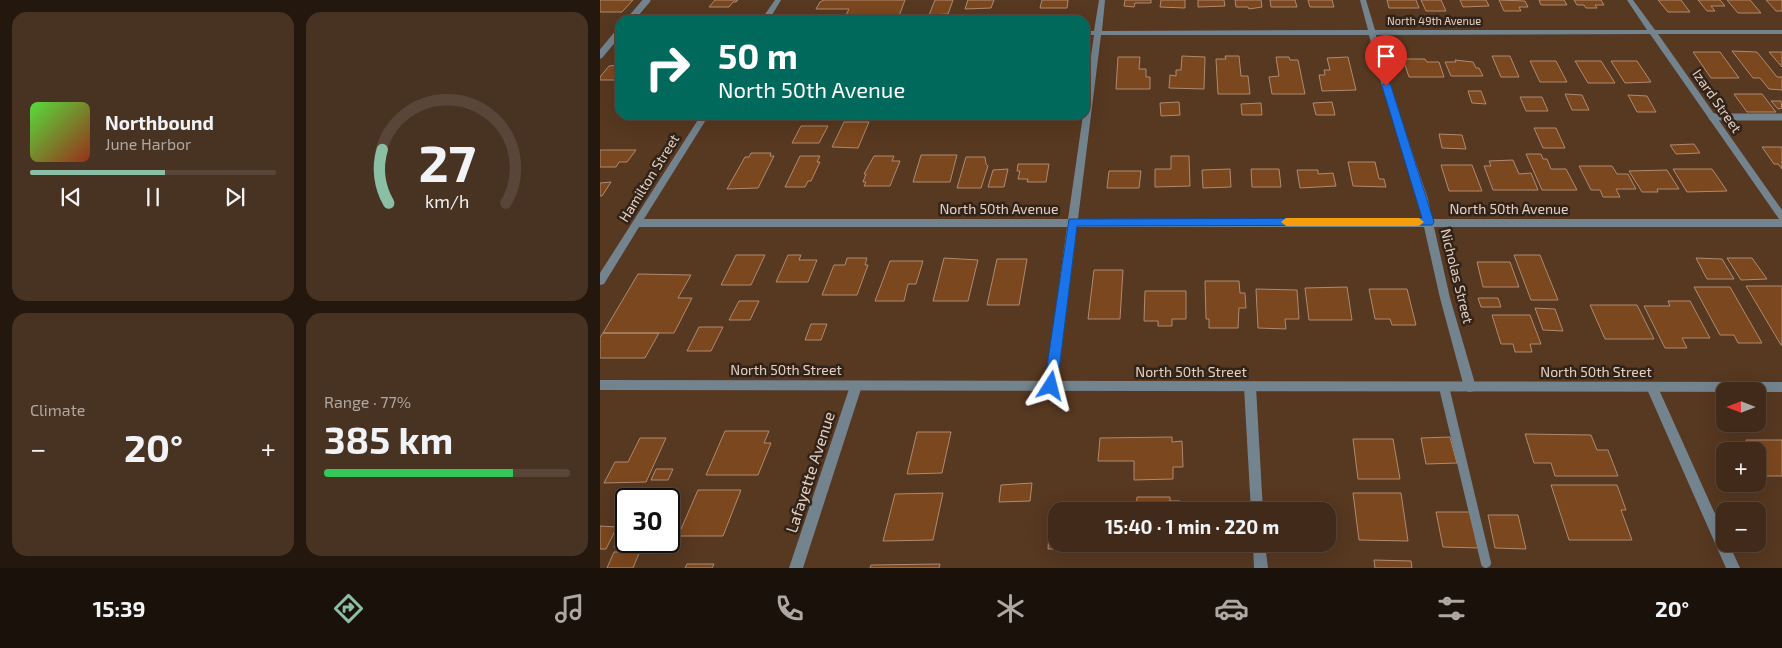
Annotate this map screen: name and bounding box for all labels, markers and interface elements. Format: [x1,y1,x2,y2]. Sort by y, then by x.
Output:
street label: North 49th Avenue [1387,14,1481,27]
text: 50 m [718,34,798,76]
icon: right [635,35,700,100]
pin [1365,35,1407,86]
icon: arrive [1372,42,1400,70]
street label: Izard Street [1689,66,1746,136]
text: North 50th Avenue [718,76,905,102]
text: Northbound [105,111,214,134]
text: 27 [418,130,476,192]
street label: Hamilton Street [615,131,682,225]
text: June Harbor [105,134,192,153]
icon: previous [57,183,85,211]
icon: pause [139,183,167,211]
icon: next [221,183,249,211]
text: km/h [425,190,469,212]
street label: North 50th Avenue [939,200,1059,217]
street label: North 50th Avenue [1449,200,1569,217]
street label: Nicholas Street [1437,227,1477,325]
position arrow [1024,359,1076,411]
street label: North 50th Street [730,361,842,378]
street label: North 50th Street [1135,363,1247,380]
street label: North 50th Street [1540,363,1652,380]
north arrow [1716,382,1766,432]
map controls [1716,382,1766,552]
text: Range · 77% [324,392,411,411]
text: Climate [30,400,85,419]
street label: Lafayette Avenue [781,409,838,535]
text: 385 km [324,416,453,462]
text: 20° [124,424,183,470]
text: − [30,431,46,465]
text: + [261,431,276,465]
button: + [1716,442,1766,492]
speed limit sign: 30 [615,488,680,553]
button: − [1716,502,1766,552]
text: 15:40 · 1 min · 220 m [1105,515,1279,538]
icon: directions [331,591,366,626]
icon: music [552,591,587,626]
icon: phone [772,591,807,626]
icon: climate [993,591,1028,626]
icon: car [1214,591,1249,626]
icon: filters [1434,591,1469,626]
text: 15:39 [93,595,146,621]
text: 20° [1655,595,1689,621]

